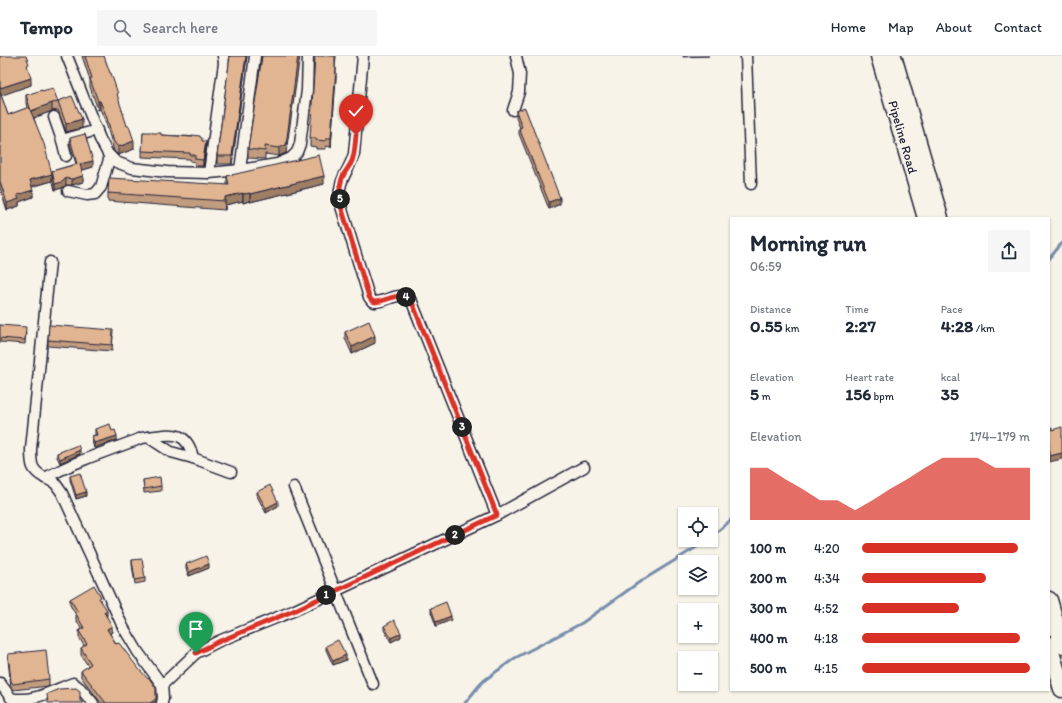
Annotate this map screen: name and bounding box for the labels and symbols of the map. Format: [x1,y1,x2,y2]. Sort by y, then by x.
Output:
pin [339,94,373,135]
street label: Pipeline Road [885,99,921,175]
pin: 5 [330,189,350,209]
pin: 4 [396,287,416,307]
pin: 3 [452,417,472,437]
pin: 2 [445,525,465,545]
pin: 1 [316,585,336,605]
pin [179,612,213,653]

